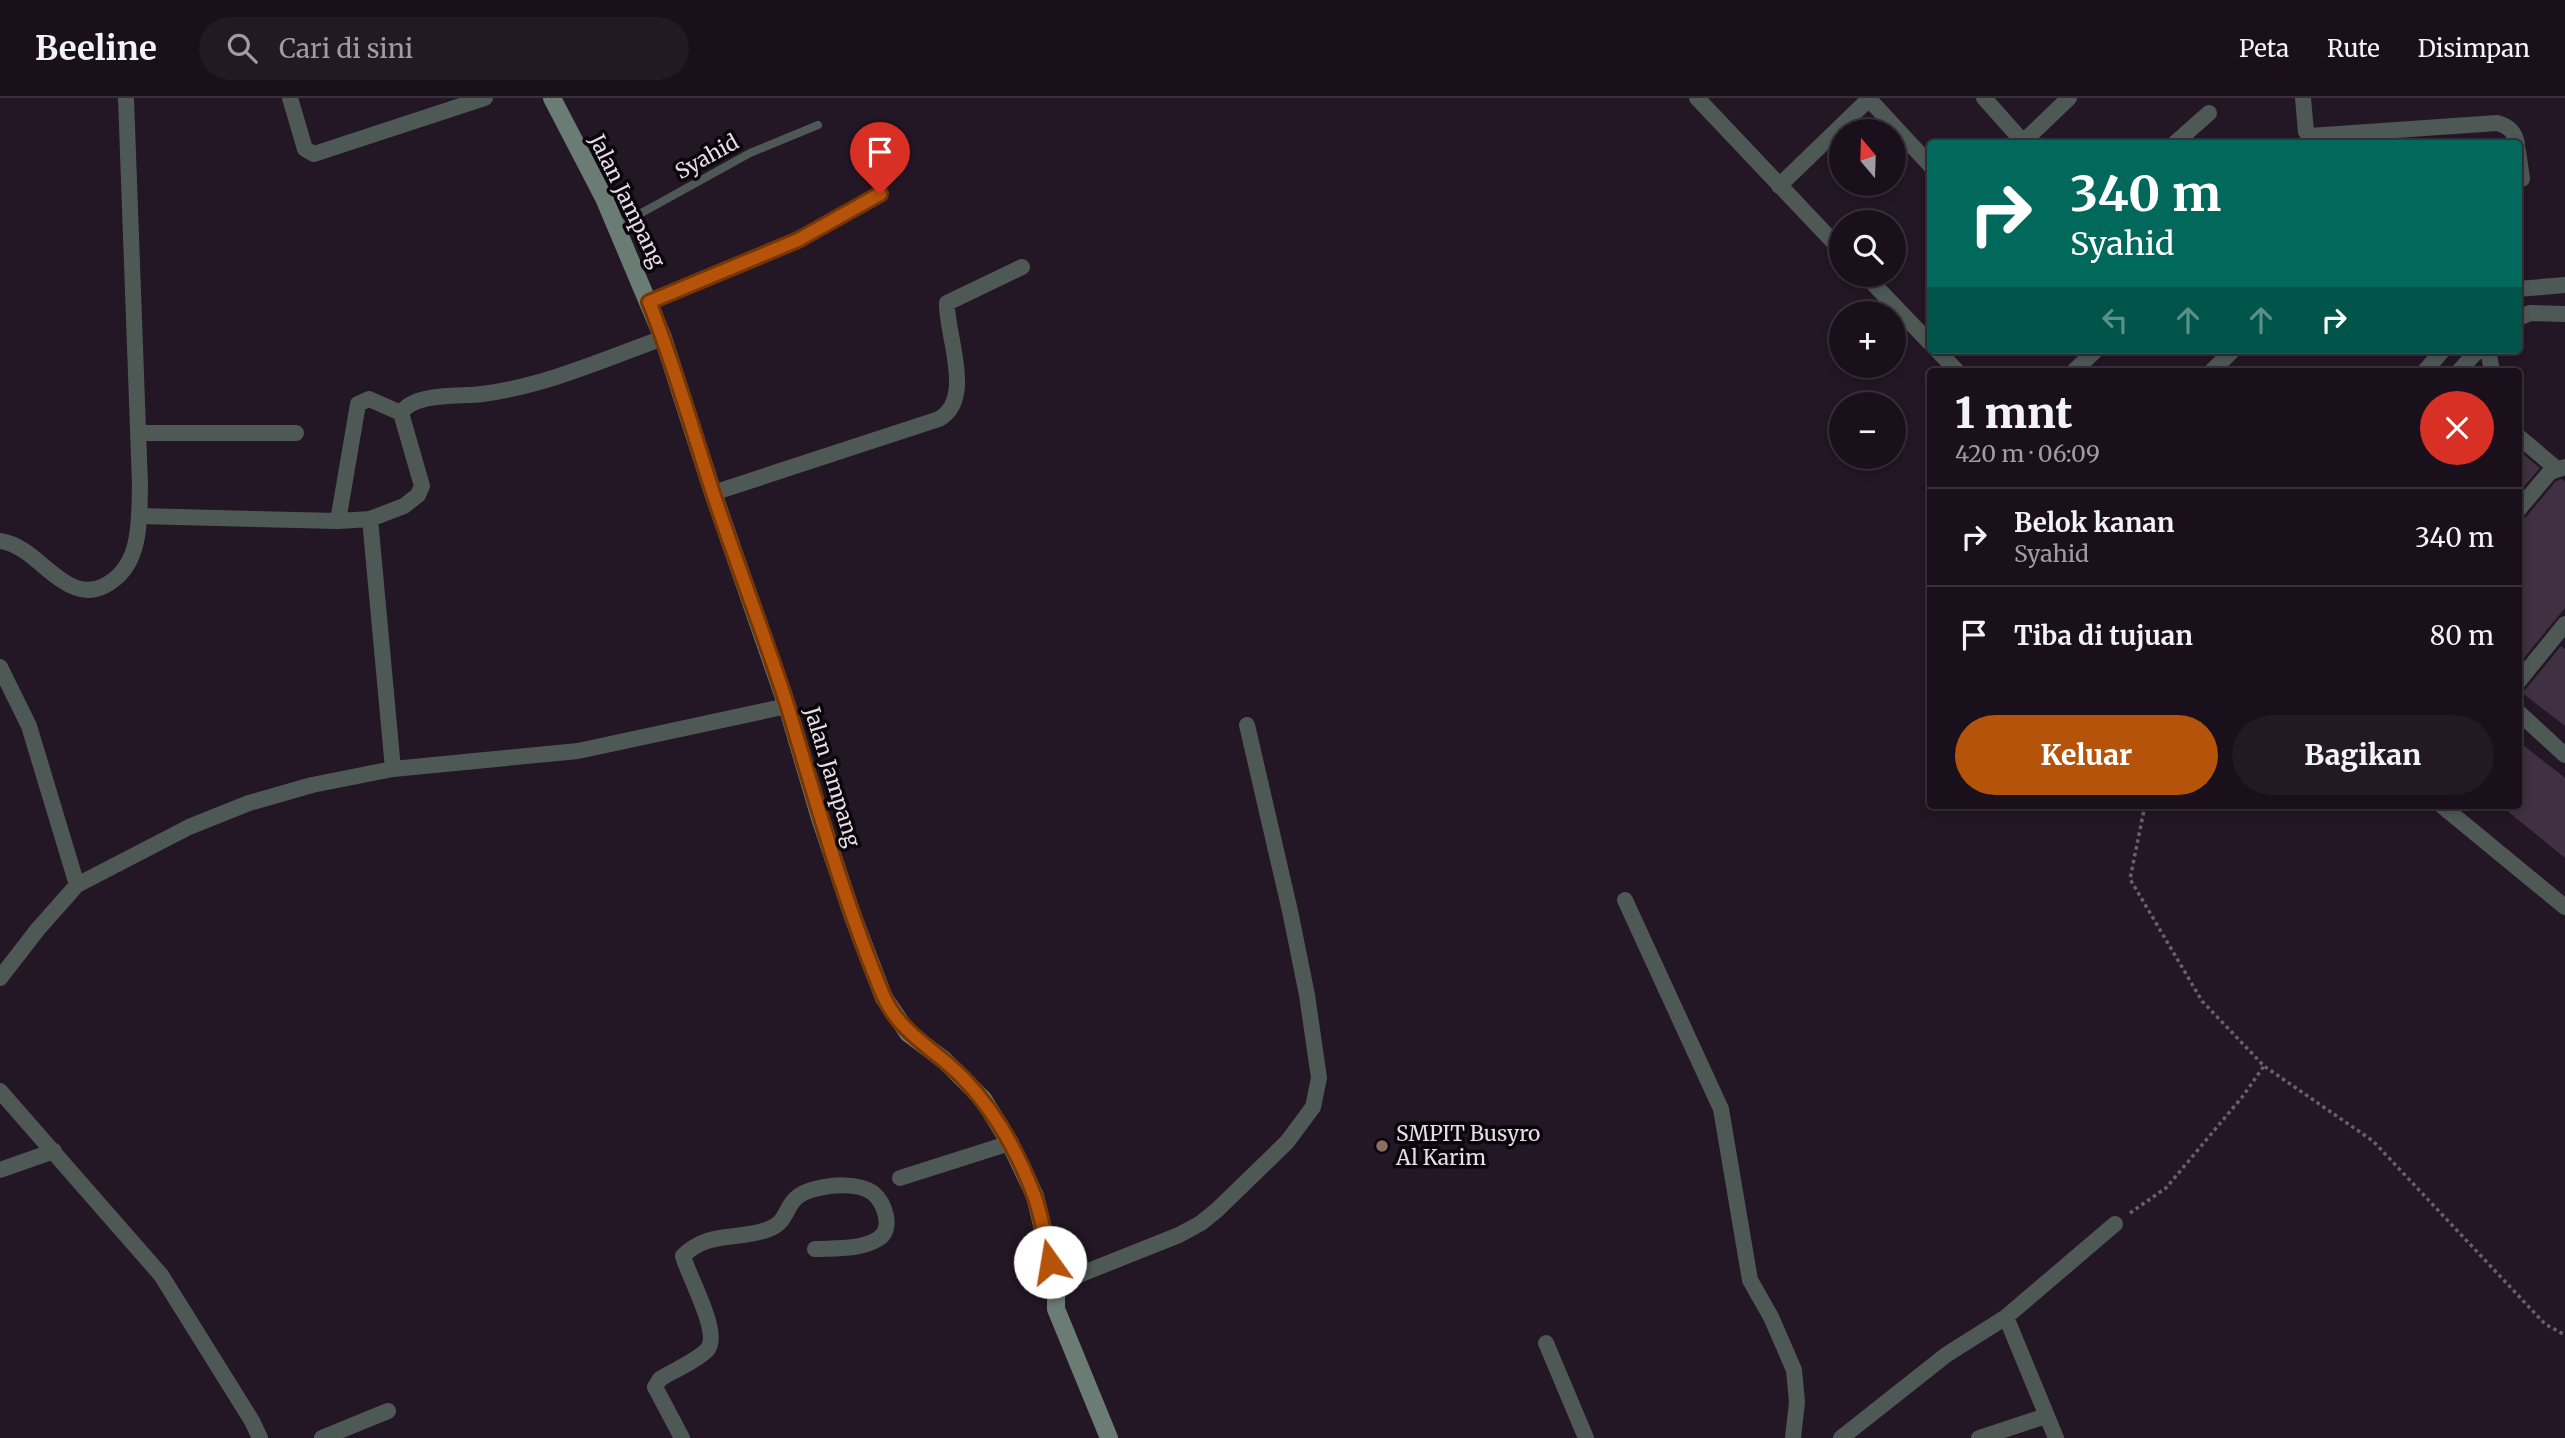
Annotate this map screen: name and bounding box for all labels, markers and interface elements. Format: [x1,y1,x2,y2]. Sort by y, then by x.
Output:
search box [199,17,689,80]
text: Beeline [35,28,157,69]
icon: search [223,29,261,67]
text: Cari di sini [279,32,413,65]
text: Peta [2239,33,2289,64]
text: Rute [2327,33,2380,64]
text: Disimpan [2418,33,2530,64]
north arrow [1829,119,1906,196]
map controls [1829,119,1906,469]
pin [850,122,910,194]
street label: Syahid [670,128,744,185]
street label: Jalan Jampang [583,129,671,272]
icon: arrive [861,133,899,171]
text: 340 m [2070,163,2221,224]
icon: right [1955,168,2046,259]
button: search [1829,210,1906,287]
text: Syahid [2070,224,2174,264]
button: + [1829,301,1906,378]
icon: left [2096,301,2134,339]
icon: ahead [2169,301,2207,339]
icon: ahead [2242,301,2280,339]
icon: right [2315,301,2353,339]
text: 1 mnt [1955,387,2073,439]
button: close [2420,391,2494,465]
button: − [1829,392,1906,469]
text: 420 m · 06:09 [1955,439,2100,468]
text: Belok kanan [2014,506,2174,539]
icon: right [1955,518,1993,556]
text: 340 m [2415,521,2494,554]
text: Syahid [2014,539,2089,568]
icon: arrive [1955,616,1993,654]
text: Tiba di tujuan [2014,619,2193,652]
text: 80 m [2430,619,2494,652]
street label: Jalan Jampang [798,703,867,850]
button: Keluar [1955,715,2218,795]
button: Bagikan [2232,715,2494,795]
place label: SMPIT Busyro Al Karim [1395,1120,1540,1171]
marker: SMPIT Busyro Al Karim [1374,1138,1390,1154]
position arrow [1013,1225,1087,1299]

